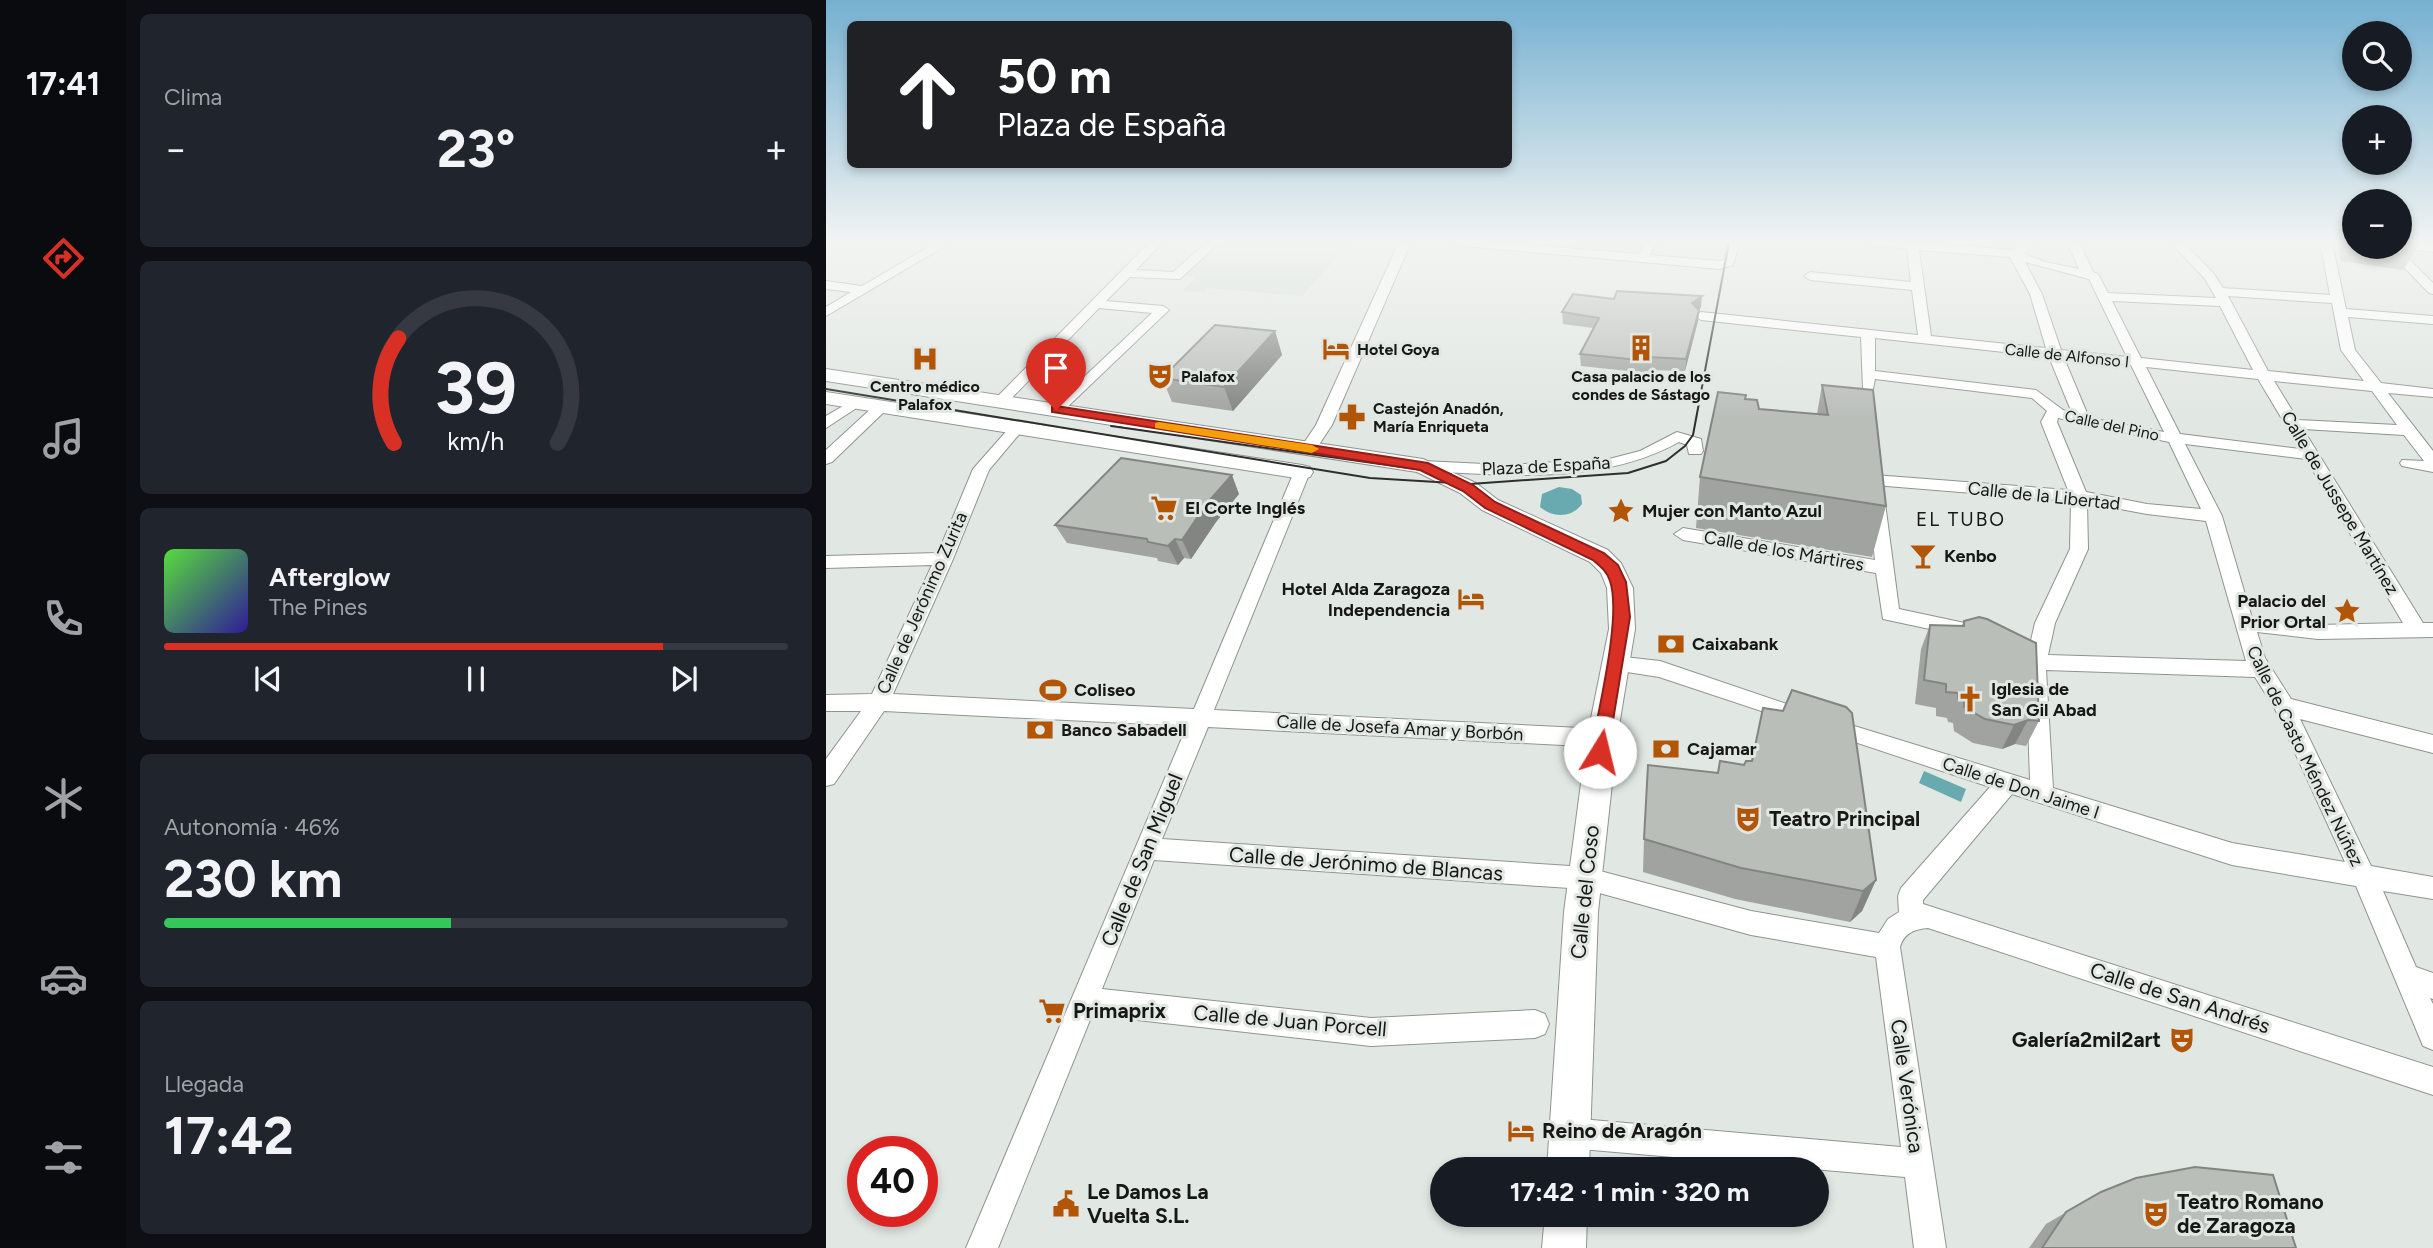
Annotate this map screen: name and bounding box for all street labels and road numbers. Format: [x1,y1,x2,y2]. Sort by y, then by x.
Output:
street label: Calle de Alfonso I [2004,340,2130,371]
street label: Calle del Pino [2063,406,2161,445]
street label: Calle de Jussepe Martínez [2276,407,2404,599]
street label: Plaza de España [1481,452,1611,480]
street label: Calle de la Libertad [1967,477,2121,515]
street label: Calle de Jerónimo Zurita [872,509,972,697]
street label: Calle de los Mártires [1702,526,1866,576]
street label: Calle de Casto Méndez Núñez [2242,642,2368,870]
street label: Calle de Josefa Amar y Borbón [1276,711,1524,745]
street label: Calle de Don Jaime I [1940,752,2102,824]
street label: Calle de San Miguel [1095,770,1188,950]
street label: Calle del Coso [1565,824,1604,960]
street label: Calle de Jerónimo de Blancas [1228,841,1504,886]
street label: Calle de San Andrés [2087,957,2273,1038]
street label: Calle de Juan Porcell [1192,1000,1388,1041]
street label: Calle Verónica [1886,1017,1929,1154]

